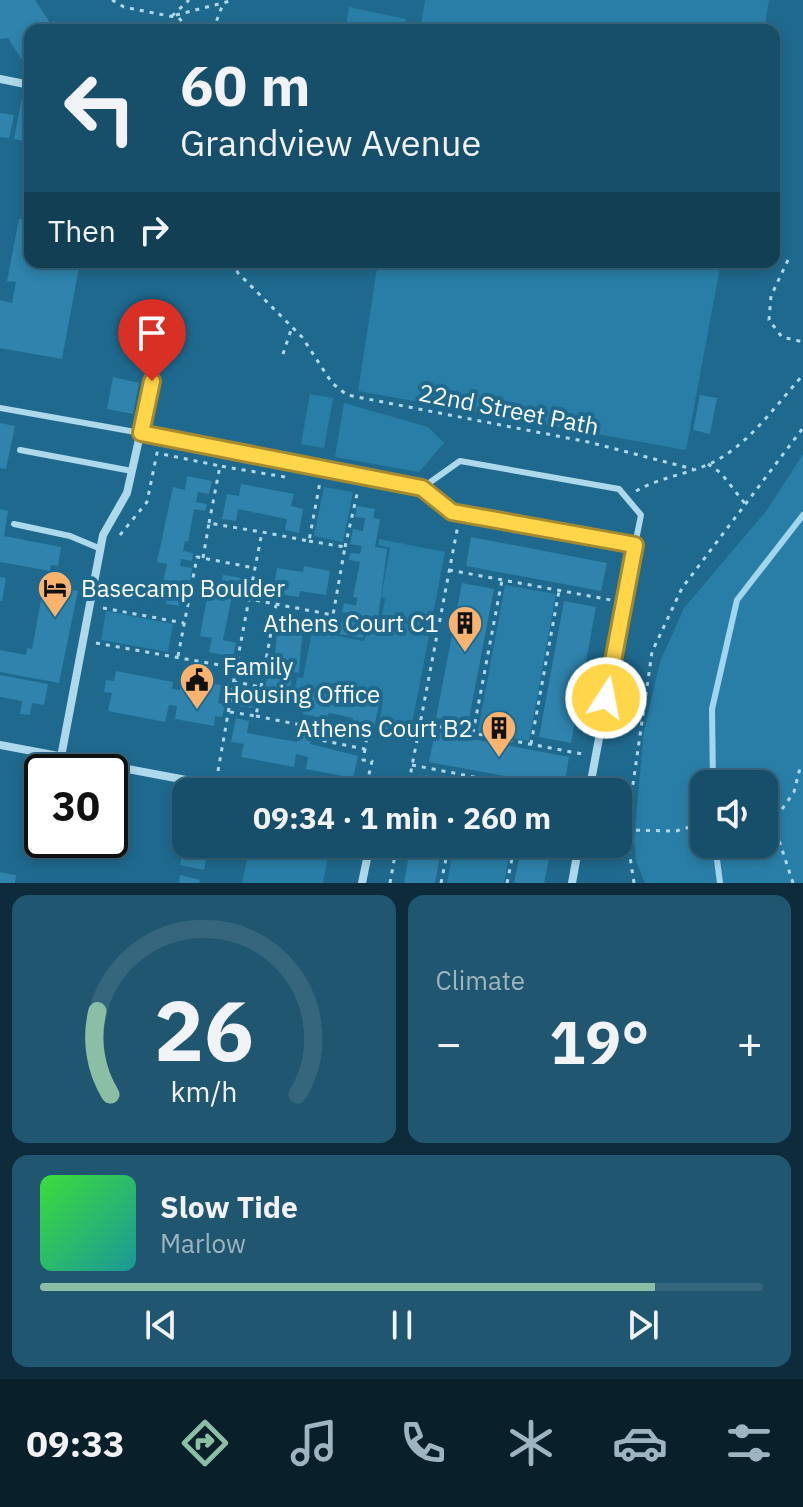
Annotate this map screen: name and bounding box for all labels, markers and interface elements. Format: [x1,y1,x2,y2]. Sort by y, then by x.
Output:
text: 60 m [180,49,310,121]
icon: left [48,56,152,160]
text: Grandview Avenue [180,119,481,166]
icon: right [132,208,176,252]
text: Then [48,211,116,250]
pin [118,299,186,381]
icon: arrive [130,311,174,355]
street label: 22nd Street Path [416,376,602,442]
hotel icon: Basecamp Boulder [36,569,74,619]
place label: Basecamp Boulder [81,572,285,604]
building icon: Athens Court C1 [446,604,484,654]
place label: Athens Court C1 [263,607,439,639]
place label: Family Housing Office [223,650,380,710]
position arrow [564,656,648,740]
public building icon: Family Housing Office [178,661,216,711]
building icon: Athens Court B2 [480,709,518,759]
place label: Athens Court B2 [296,712,473,744]
speed limit sign: 30 [24,754,128,858]
map controls [690,770,778,858]
button: sound [690,770,778,858]
text: 09:34 · 1 min · 260 m [253,798,551,837]
text: Climate [436,963,525,997]
text: 26 [154,976,254,1084]
text: 19° [549,1002,649,1081]
text: − [436,1014,462,1071]
text: + [737,1014,763,1071]
text: km/h [170,1073,237,1110]
text: Slow Tide [160,1187,298,1226]
text: Marlow [160,1226,246,1260]
icon: previous [139,1303,183,1347]
icon: pause [380,1303,424,1347]
icon: next [621,1303,665,1347]
icon: directions [177,1415,233,1471]
icon: music [286,1415,342,1471]
icon: phone [395,1415,451,1471]
icon: climate [503,1415,559,1471]
icon: car [612,1415,668,1471]
icon: filters [721,1415,777,1471]
text: 09:33 [26,1420,125,1467]

